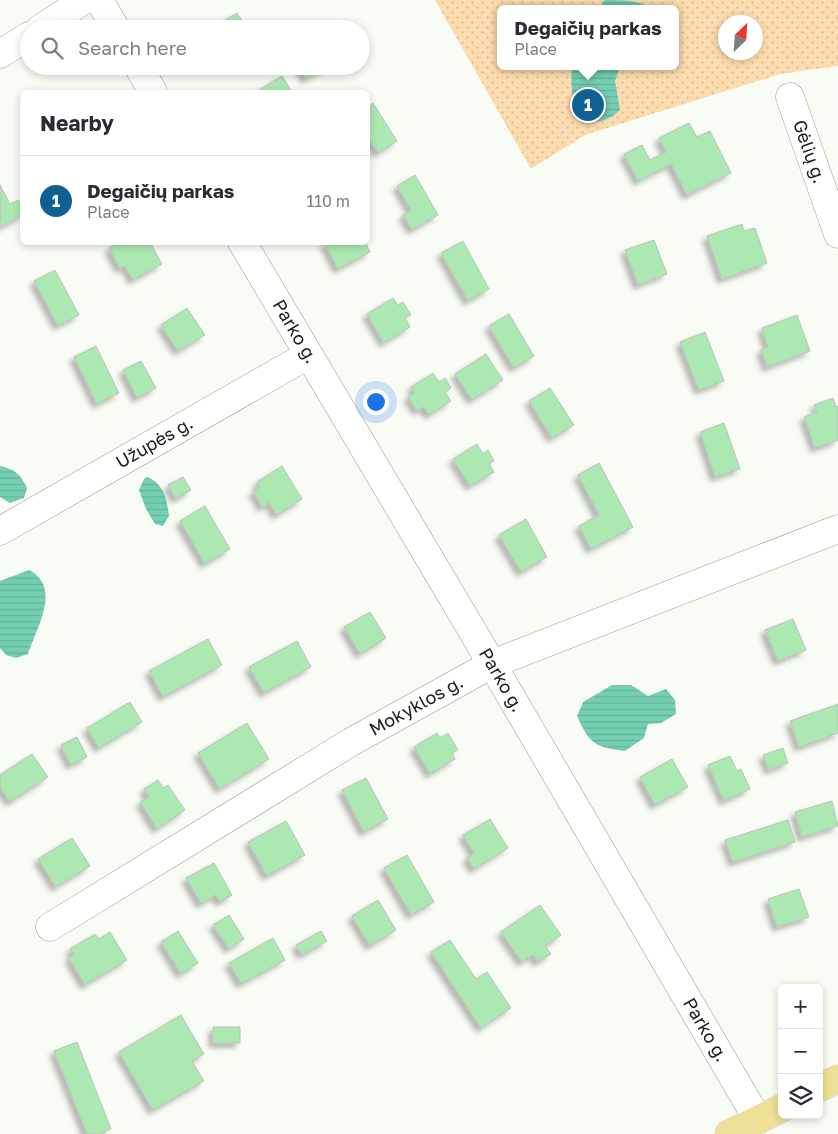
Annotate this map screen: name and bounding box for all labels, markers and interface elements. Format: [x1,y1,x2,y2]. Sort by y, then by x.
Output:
popup [497,5,679,70]
north arrow [718,15,763,60]
text: Degaičių parkas [514,16,662,39]
search box [20,20,370,75]
icon: search [38,34,66,62]
text: Search here [78,36,187,59]
text: Place [514,39,557,59]
pin: 1 [572,86,604,124]
text: Nearby [40,110,114,136]
street label: Gėlių g. [789,117,831,186]
text: Degaičių parkas [87,179,235,202]
text: 1 [52,191,60,211]
text: 110 m [306,191,350,211]
text: Place [87,202,130,222]
street label: Parko g. [268,295,323,367]
your location [363,389,389,415]
street label: Užupės g. [112,411,197,473]
street label: Parko g. [475,644,529,715]
street label: Mokyklos g. [365,670,467,740]
map controls [778,984,823,1119]
button: + [778,984,823,1029]
street label: Parko g. [679,993,734,1065]
button: − [778,1029,823,1074]
button: layers [778,1074,823,1119]

